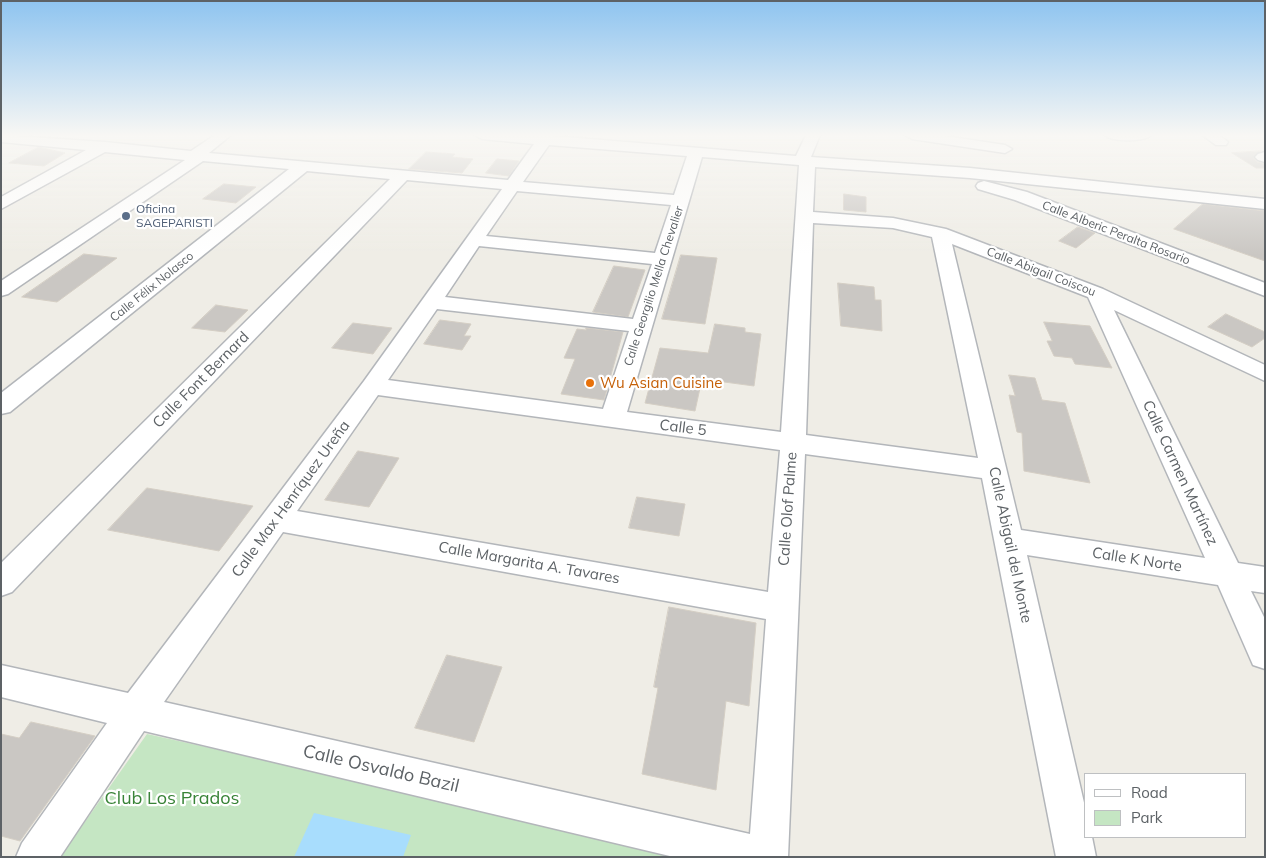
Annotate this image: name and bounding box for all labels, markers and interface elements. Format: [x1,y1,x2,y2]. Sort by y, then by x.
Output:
street label: Calle Alberic Peralta Rosario [1040,198,1192,268]
place label: Oficina SAGEPARISTI [136,202,213,230]
street label: Calle Georgilio Mella Chevalier [621,204,687,368]
marker: Oficina SAGEPARISTI [120,210,132,222]
street label: Calle Abigail Coiscou [984,245,1098,299]
street label: Calle Félix Nolasco [107,249,197,325]
street label: Calle Font Bernard [149,328,253,432]
place label: Wu Asian Cuisine [600,374,722,392]
marker: Wu Asian Cuisine [584,377,596,389]
street label: Calle Carmen Martínez [1138,398,1222,548]
street label: Calle 5 [658,416,708,440]
street label: Calle Max Henríquez Ureña [228,417,354,581]
street label: Calle Olof Palme [775,451,801,567]
street label: Calle Abigail del Monte [985,465,1035,625]
street label: Calle Margarita A. Tavares [437,538,621,588]
street label: Calle K Norte [1091,544,1183,576]
street label: Calle Osvaldo Bazil [301,741,461,797]
legend [1084,773,1246,838]
text: Road [1131,783,1168,802]
park label: Club Los Prados [105,788,239,810]
text: Park [1131,808,1163,827]

